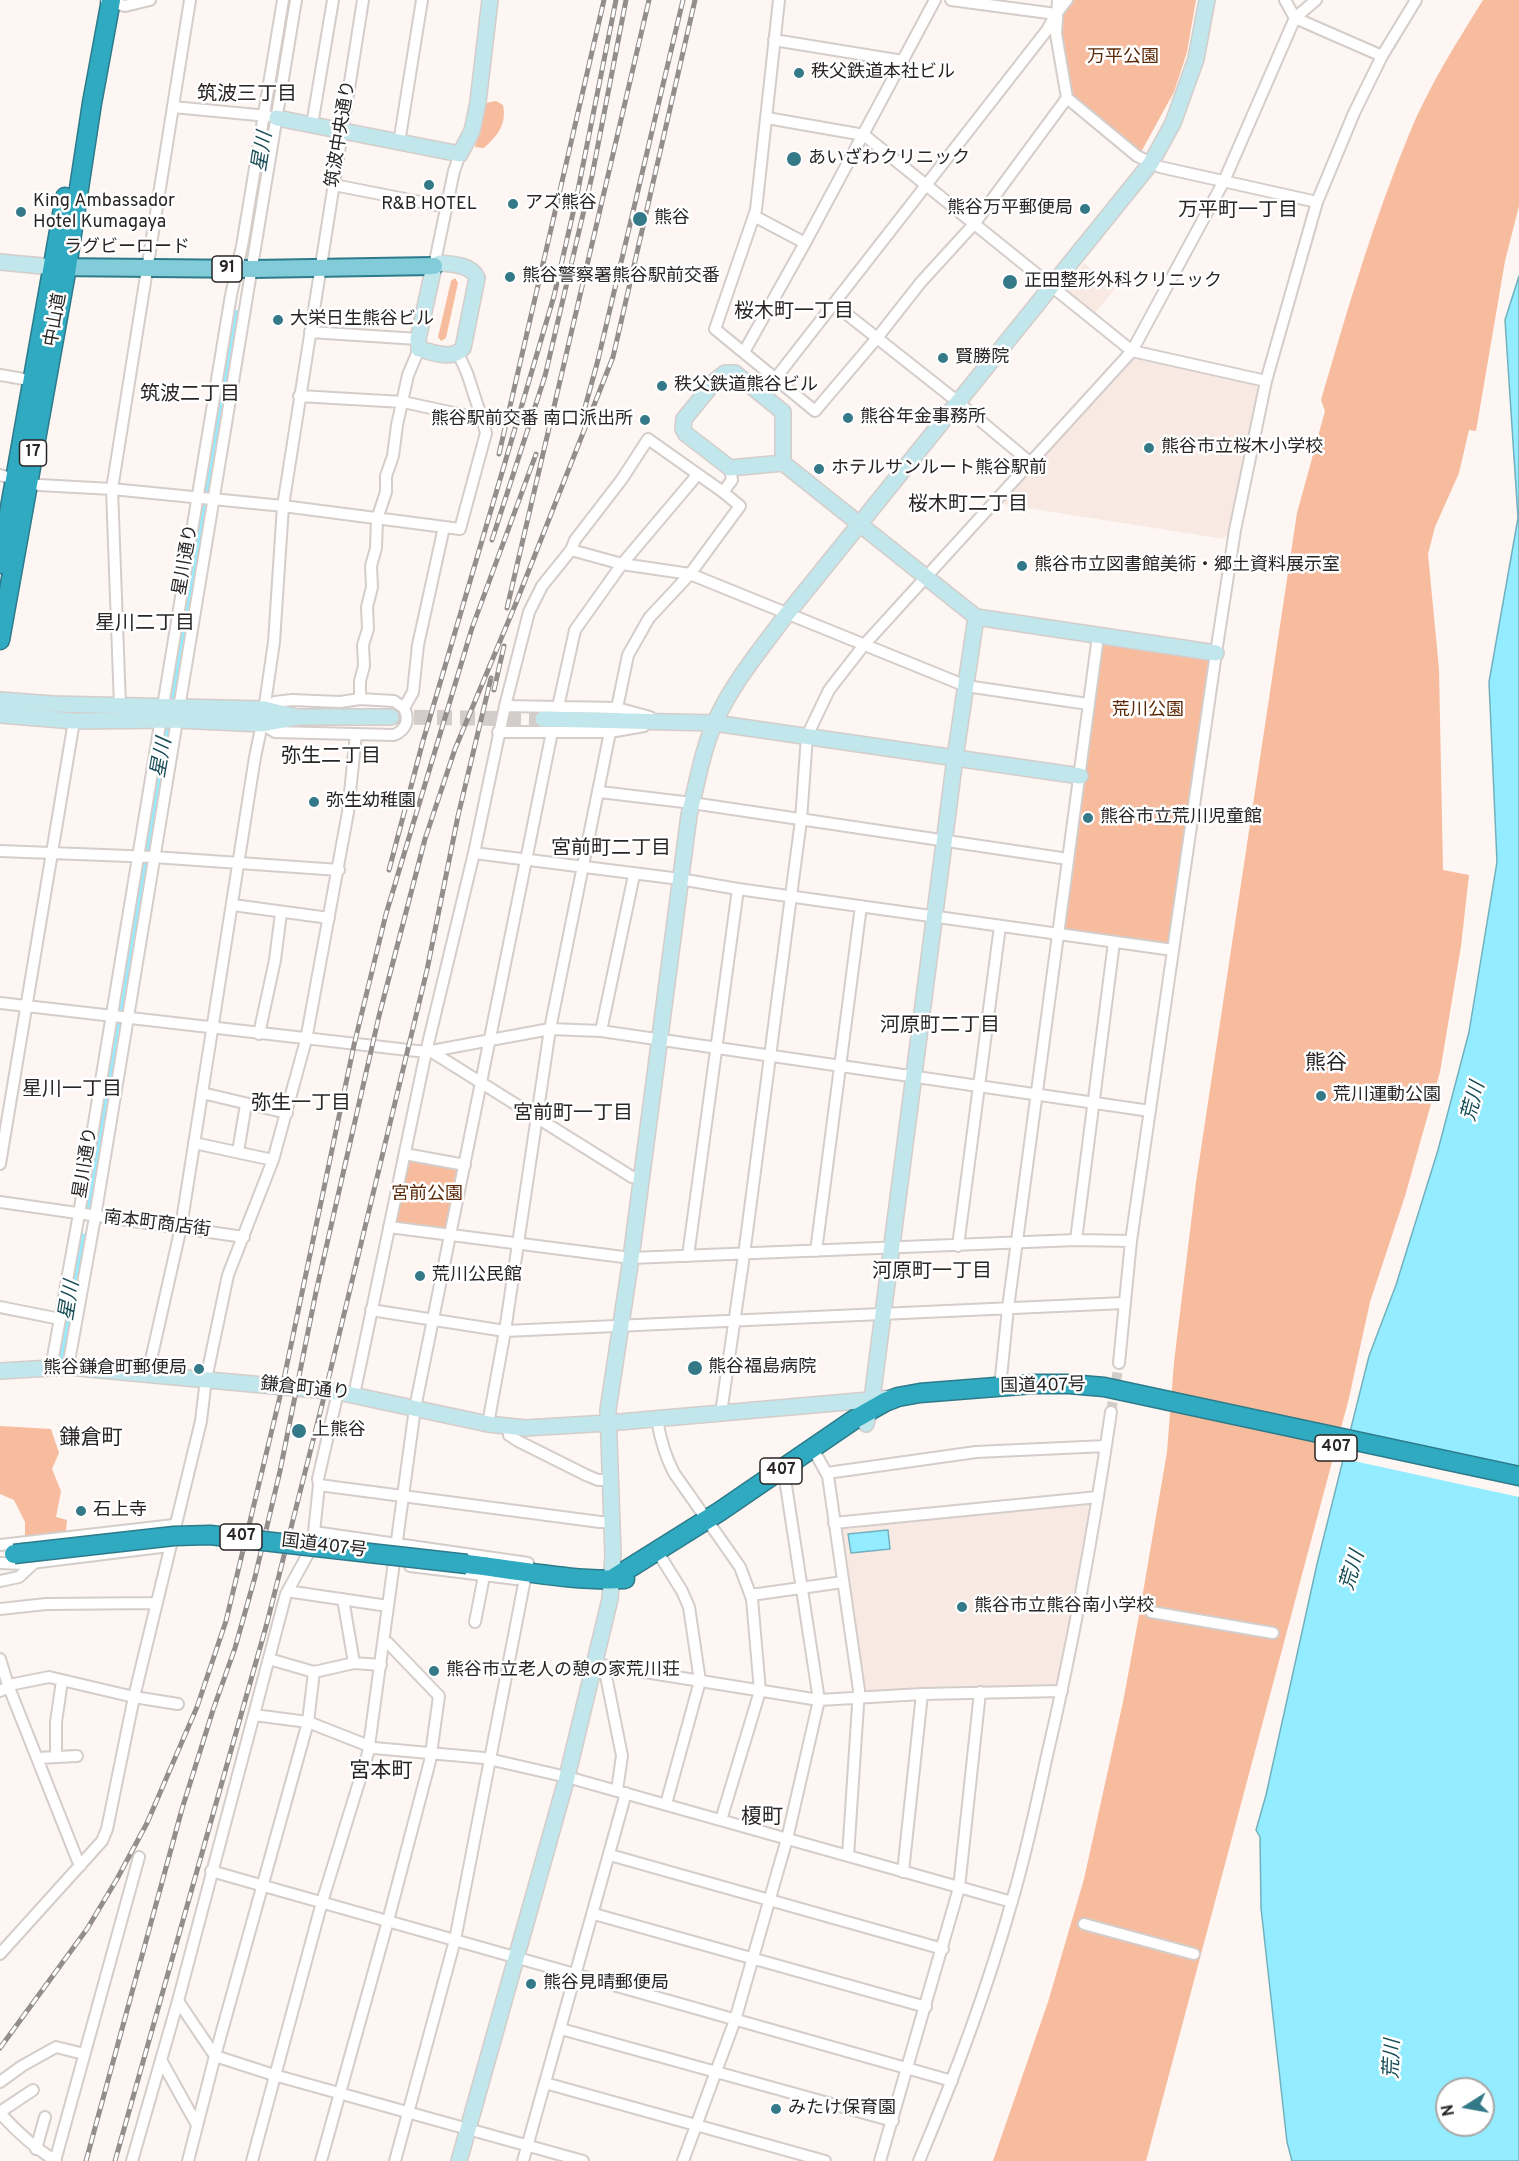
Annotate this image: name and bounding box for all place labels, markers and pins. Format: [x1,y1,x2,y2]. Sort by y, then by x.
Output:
place label: 秩父鉄道本社ビル [811,62,955,84]
marker: 秩父鉄道本社ビル [792,66,806,80]
place label: あいざわクリニック [808,148,970,170]
marker: あいざわクリニック [785,150,803,168]
marker: R&B HOTEL [422,178,436,192]
place label: King Ambassador Hotel Kumagaya [33,191,175,234]
place label: アズ熊谷 [525,193,597,215]
place label: R&B HOTEL [381,194,477,216]
marker: アズ熊谷 [506,197,520,211]
place label: 熊谷万平郵便局 [947,198,1073,220]
marker: 熊谷万平郵便局 [1078,202,1092,216]
marker: King Ambassador Hotel Kumagaya [14,205,28,219]
place label: 熊谷 [654,208,690,230]
marker: 熊谷 [631,210,649,228]
place label: 熊谷警察署熊谷駅前交番 [522,266,720,288]
marker: 熊谷警察署熊谷駅前交番 [503,270,517,284]
place label: 正田整形外科クリニック [1024,271,1222,293]
marker: 正田整形外科クリニック [1001,273,1019,291]
place label: 大栄日生熊谷ビル [290,309,434,331]
marker: 大栄日生熊谷ビル [271,313,285,327]
place label: 賢勝院 [955,347,1009,369]
marker: 賢勝院 [936,351,950,365]
place label: 秩父鉄道熊谷ビル [674,375,818,397]
marker: 秩父鉄道熊谷ビル [655,379,669,393]
place label: 熊谷年金事務所 [860,407,986,429]
place label: 熊谷駅前交番 南口派出所 [431,409,633,431]
marker: 熊谷年金事務所 [841,411,855,425]
marker: 熊谷駅前交番 南口派出所 [638,413,652,427]
place label: 熊谷市立桜木小学校 [1161,437,1323,459]
marker: 熊谷市立桜木小学校 [1142,441,1156,455]
place label: ホテルサンルート熊谷駅前 [831,458,1047,480]
marker: ホテルサンルート熊谷駅前 [812,462,826,476]
place label: 熊谷市立図書館美術・郷土資料展示室 [1034,555,1340,577]
marker: 熊谷市立図書館美術・郷土資料展示室 [1015,559,1029,573]
place label: 弥生幼稚園 [326,791,416,813]
marker: 弥生幼稚園 [307,795,321,809]
place label: 熊谷市立荒川児童館 [1100,807,1262,829]
marker: 熊谷市立荒川児童館 [1081,811,1095,825]
place label: 荒川運動公園 [1333,1085,1441,1107]
marker: 荒川運動公園 [1314,1089,1328,1103]
place label: 荒川公民館 [432,1265,522,1287]
marker: 荒川公民館 [413,1269,427,1283]
place label: 熊谷福島病院 [708,1357,816,1379]
place label: 熊谷鎌倉町郵便局 [43,1358,187,1380]
marker: 熊谷福島病院 [686,1359,704,1377]
marker: 熊谷鎌倉町郵便局 [192,1362,206,1376]
place label: 上熊谷 [312,1420,366,1442]
marker: 上熊谷 [290,1422,308,1440]
place label: 石上寺 [93,1500,147,1522]
marker: 石上寺 [74,1504,88,1518]
place label: 熊谷市立熊谷南小学校 [974,1596,1154,1618]
marker: 熊谷市立熊谷南小学校 [955,1600,969,1614]
place label: 熊谷市立老人の憩の家荒川荘 [446,1660,680,1682]
marker: 熊谷市立老人の憩の家荒川荘 [427,1664,441,1678]
place label: 熊谷見晴郵便局 [543,1973,669,1995]
marker: 熊谷見晴郵便局 [524,1977,538,1991]
place label: みたけ保育園 [788,2098,896,2120]
marker: みたけ保育園 [769,2102,783,2116]

